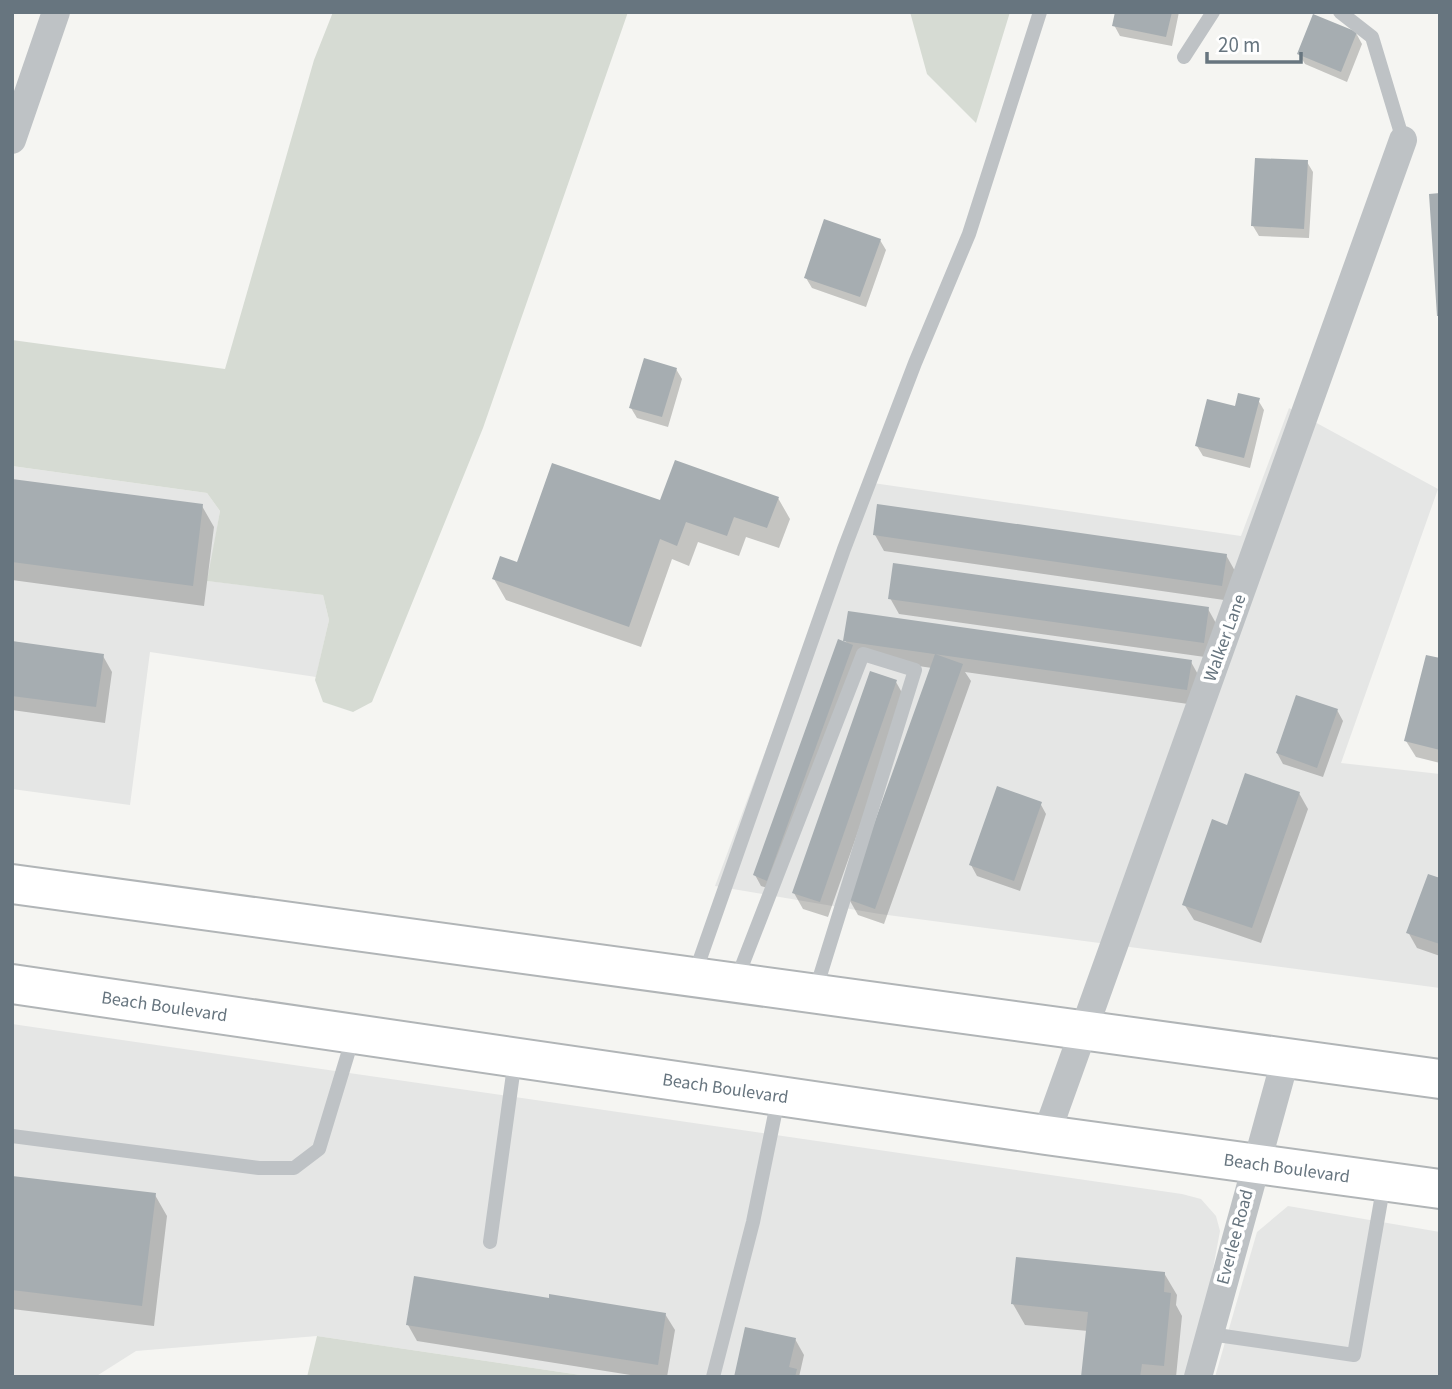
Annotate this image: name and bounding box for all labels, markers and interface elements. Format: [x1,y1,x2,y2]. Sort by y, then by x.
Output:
scale bar [1207,21,1302,65]
text: 20 m [1218,30,1260,60]
street label: Walker Lane [1198,591,1252,685]
street label: Beach Boulevard [100,985,229,1028]
street label: Beach Boulevard [661,1067,790,1110]
street label: Beach Boulevard [1222,1147,1351,1189]
street label: Everlee Road [1210,1187,1260,1287]

